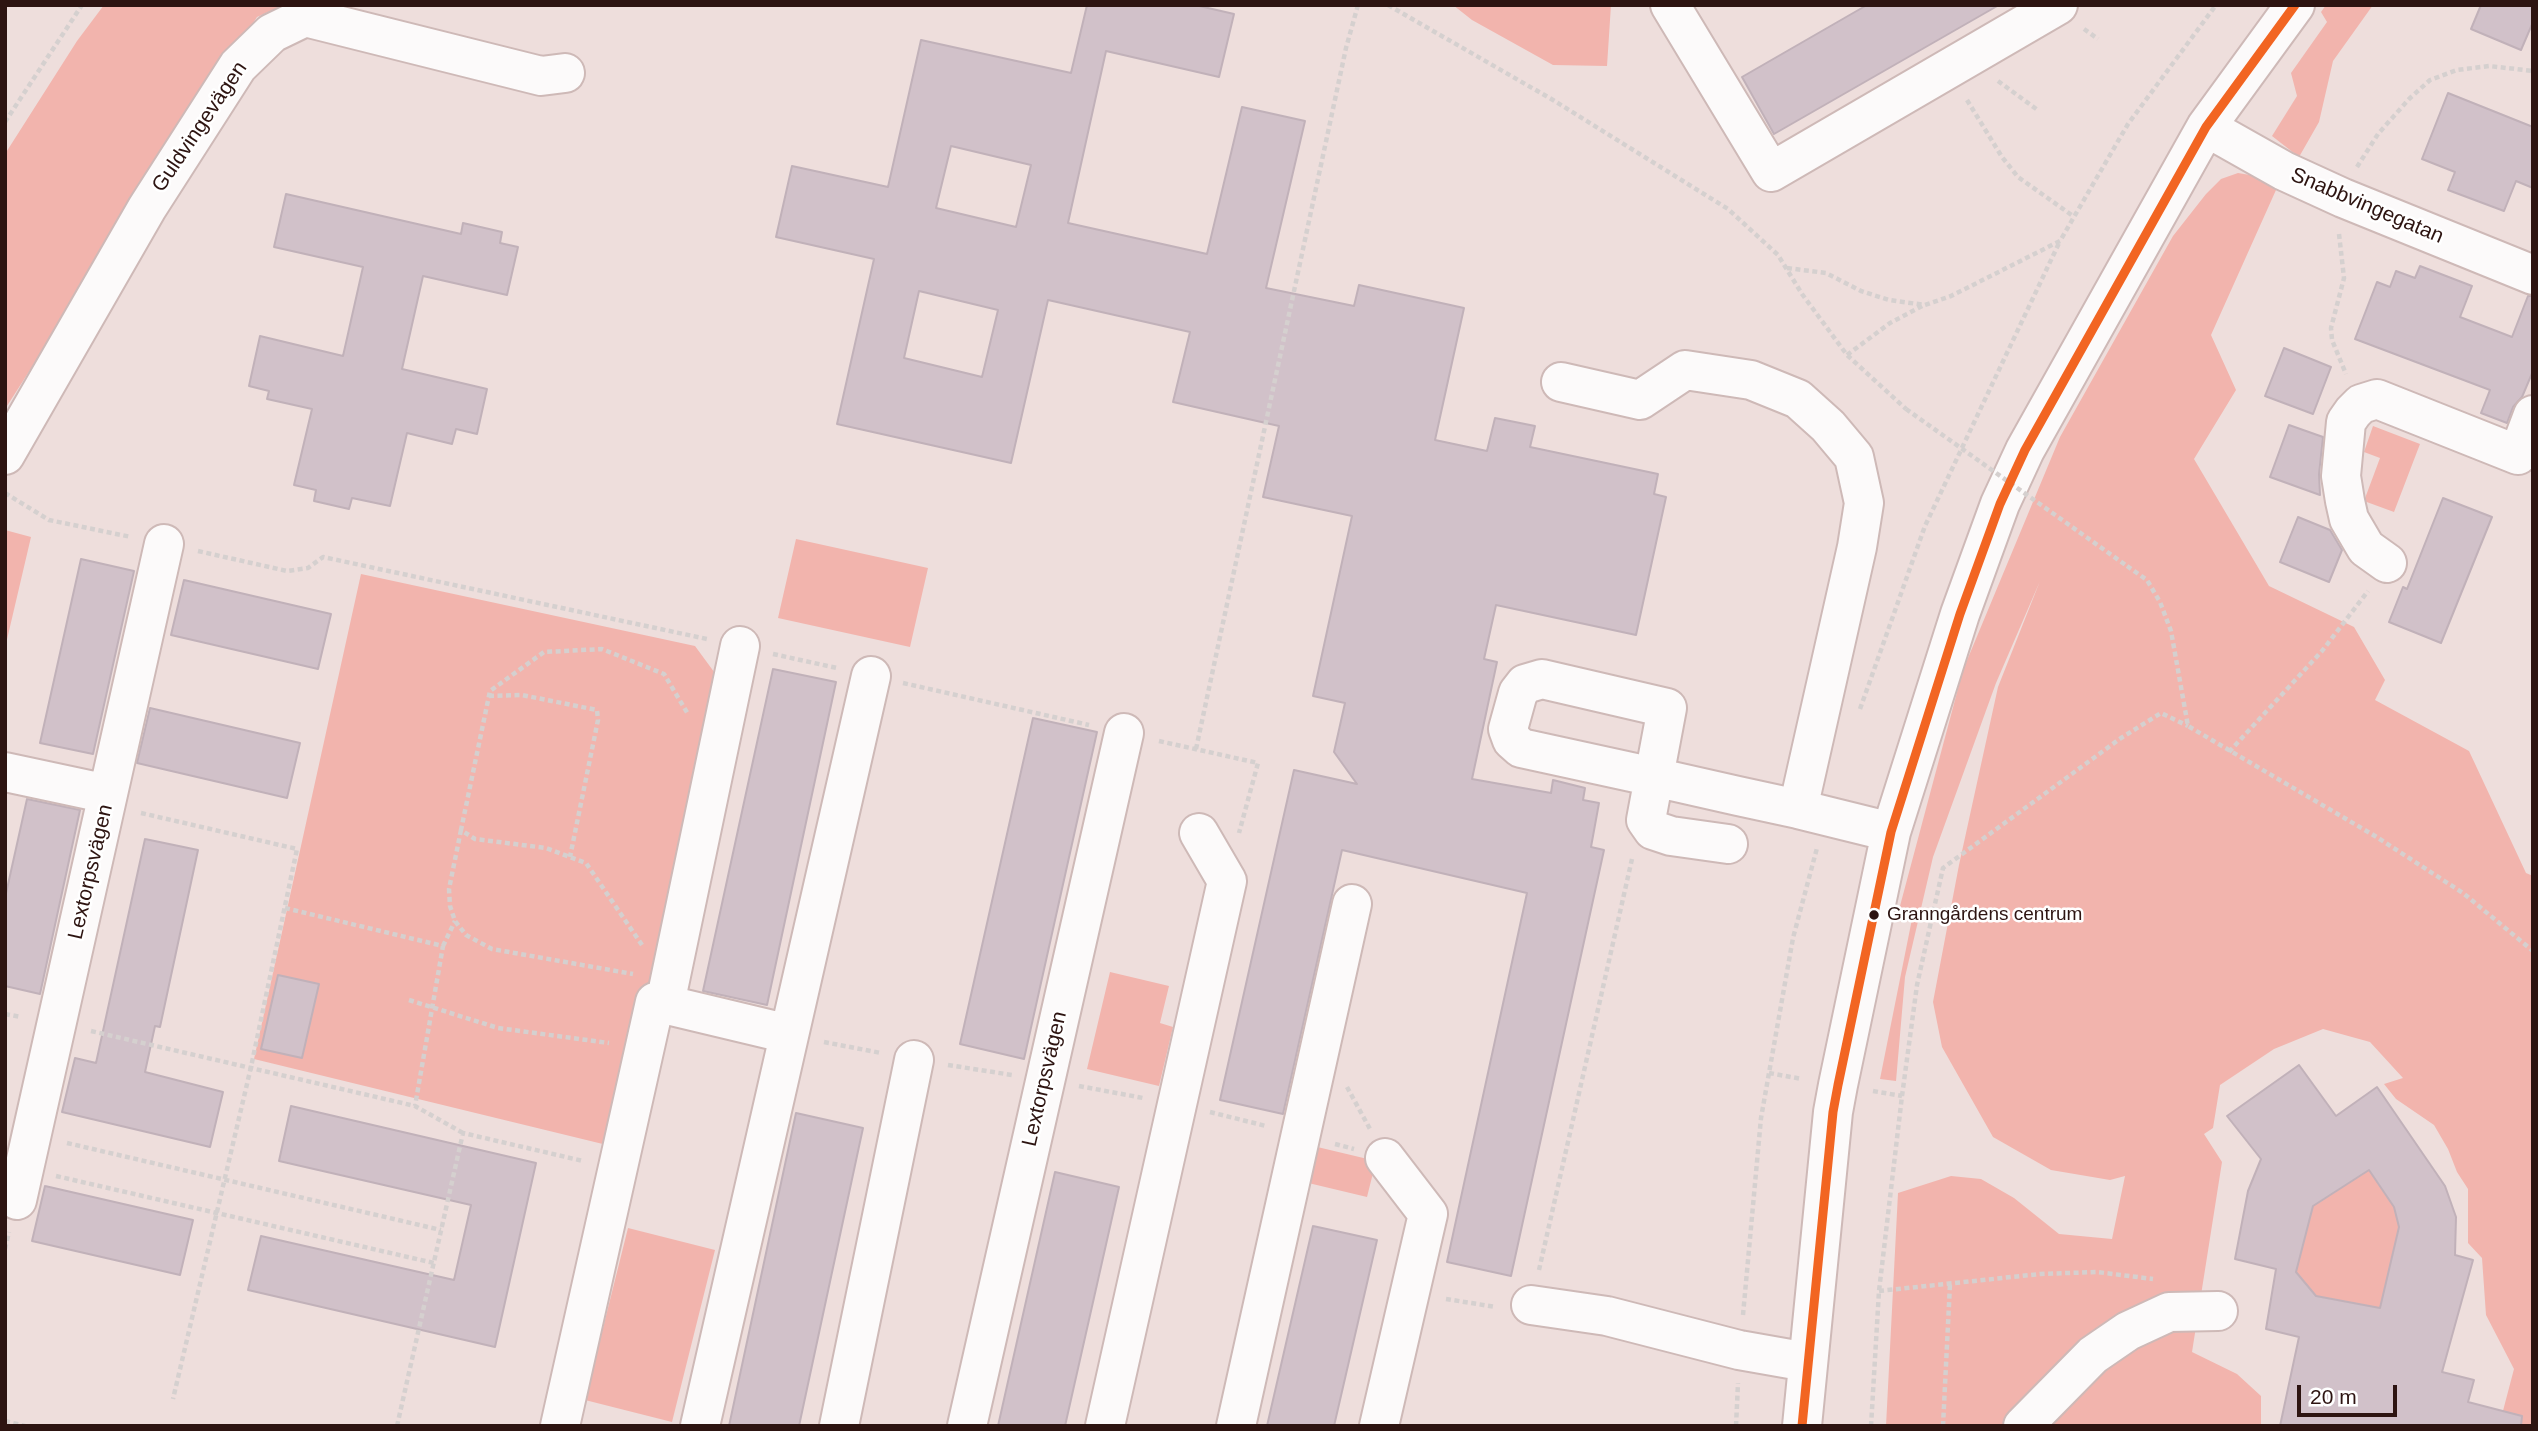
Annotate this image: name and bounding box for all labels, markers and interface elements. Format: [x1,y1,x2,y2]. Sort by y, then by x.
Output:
street label: Guldvingevägen [147,57,253,197]
street label: Snabbvingegatan [2287,162,2447,250]
street label: Lextorpsvägen [63,802,119,942]
place label: Granngårdens centrum [1887,904,2082,926]
marker: Granngårdens centrum [1867,908,1881,922]
street label: Lextorpsvägen [1017,1009,1073,1149]
scale bar [2300,1372,2400,1416]
text: 20 m [2310,1385,2357,1408]

